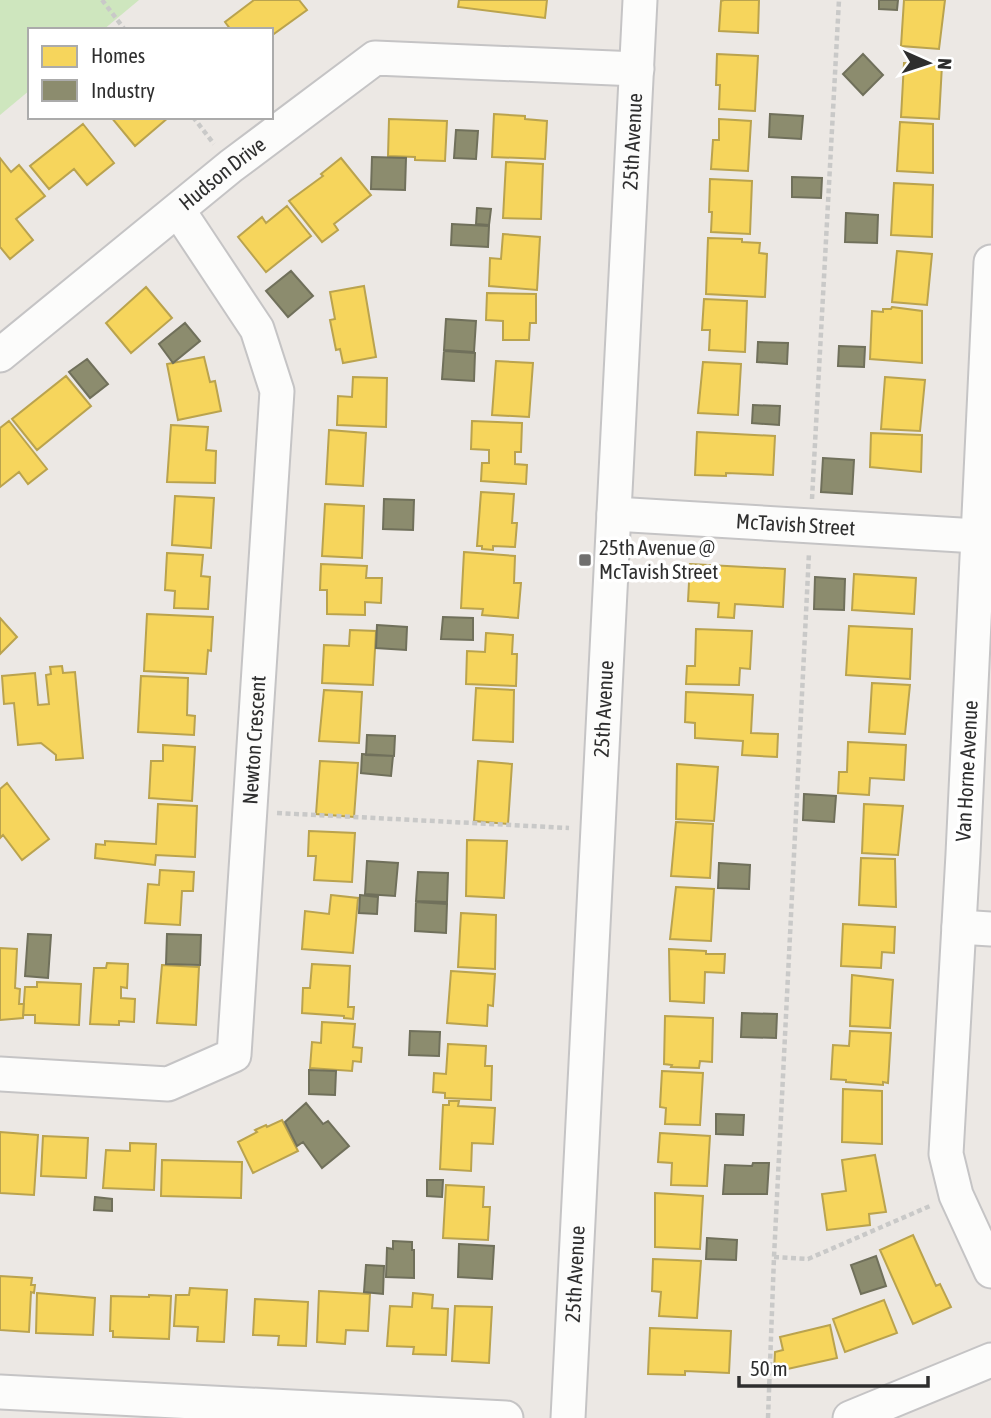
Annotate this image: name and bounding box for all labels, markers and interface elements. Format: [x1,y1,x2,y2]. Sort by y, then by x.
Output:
legend [28,28,273,119]
north arrow [893,28,963,98]
text: Homes [91,43,145,67]
text: N [934,58,956,70]
text: Industry [91,78,155,102]
street label: 25th Avenue [617,93,646,191]
street label: Hudson Drive [174,131,270,215]
street label: McTavish Street [735,508,856,540]
place label: 25th Avenue @ McTavish Street [599,535,718,583]
marker: 25th Avenue @ McTavish Street [577,552,593,568]
street label: 25th Avenue [589,660,617,758]
street label: Newton Crescent [237,675,270,805]
street label: Van Horne Avenue [950,700,982,842]
street label: 25th Avenue [560,1225,589,1323]
scale bar [739,1344,928,1388]
text: 50 m [750,1356,788,1380]

